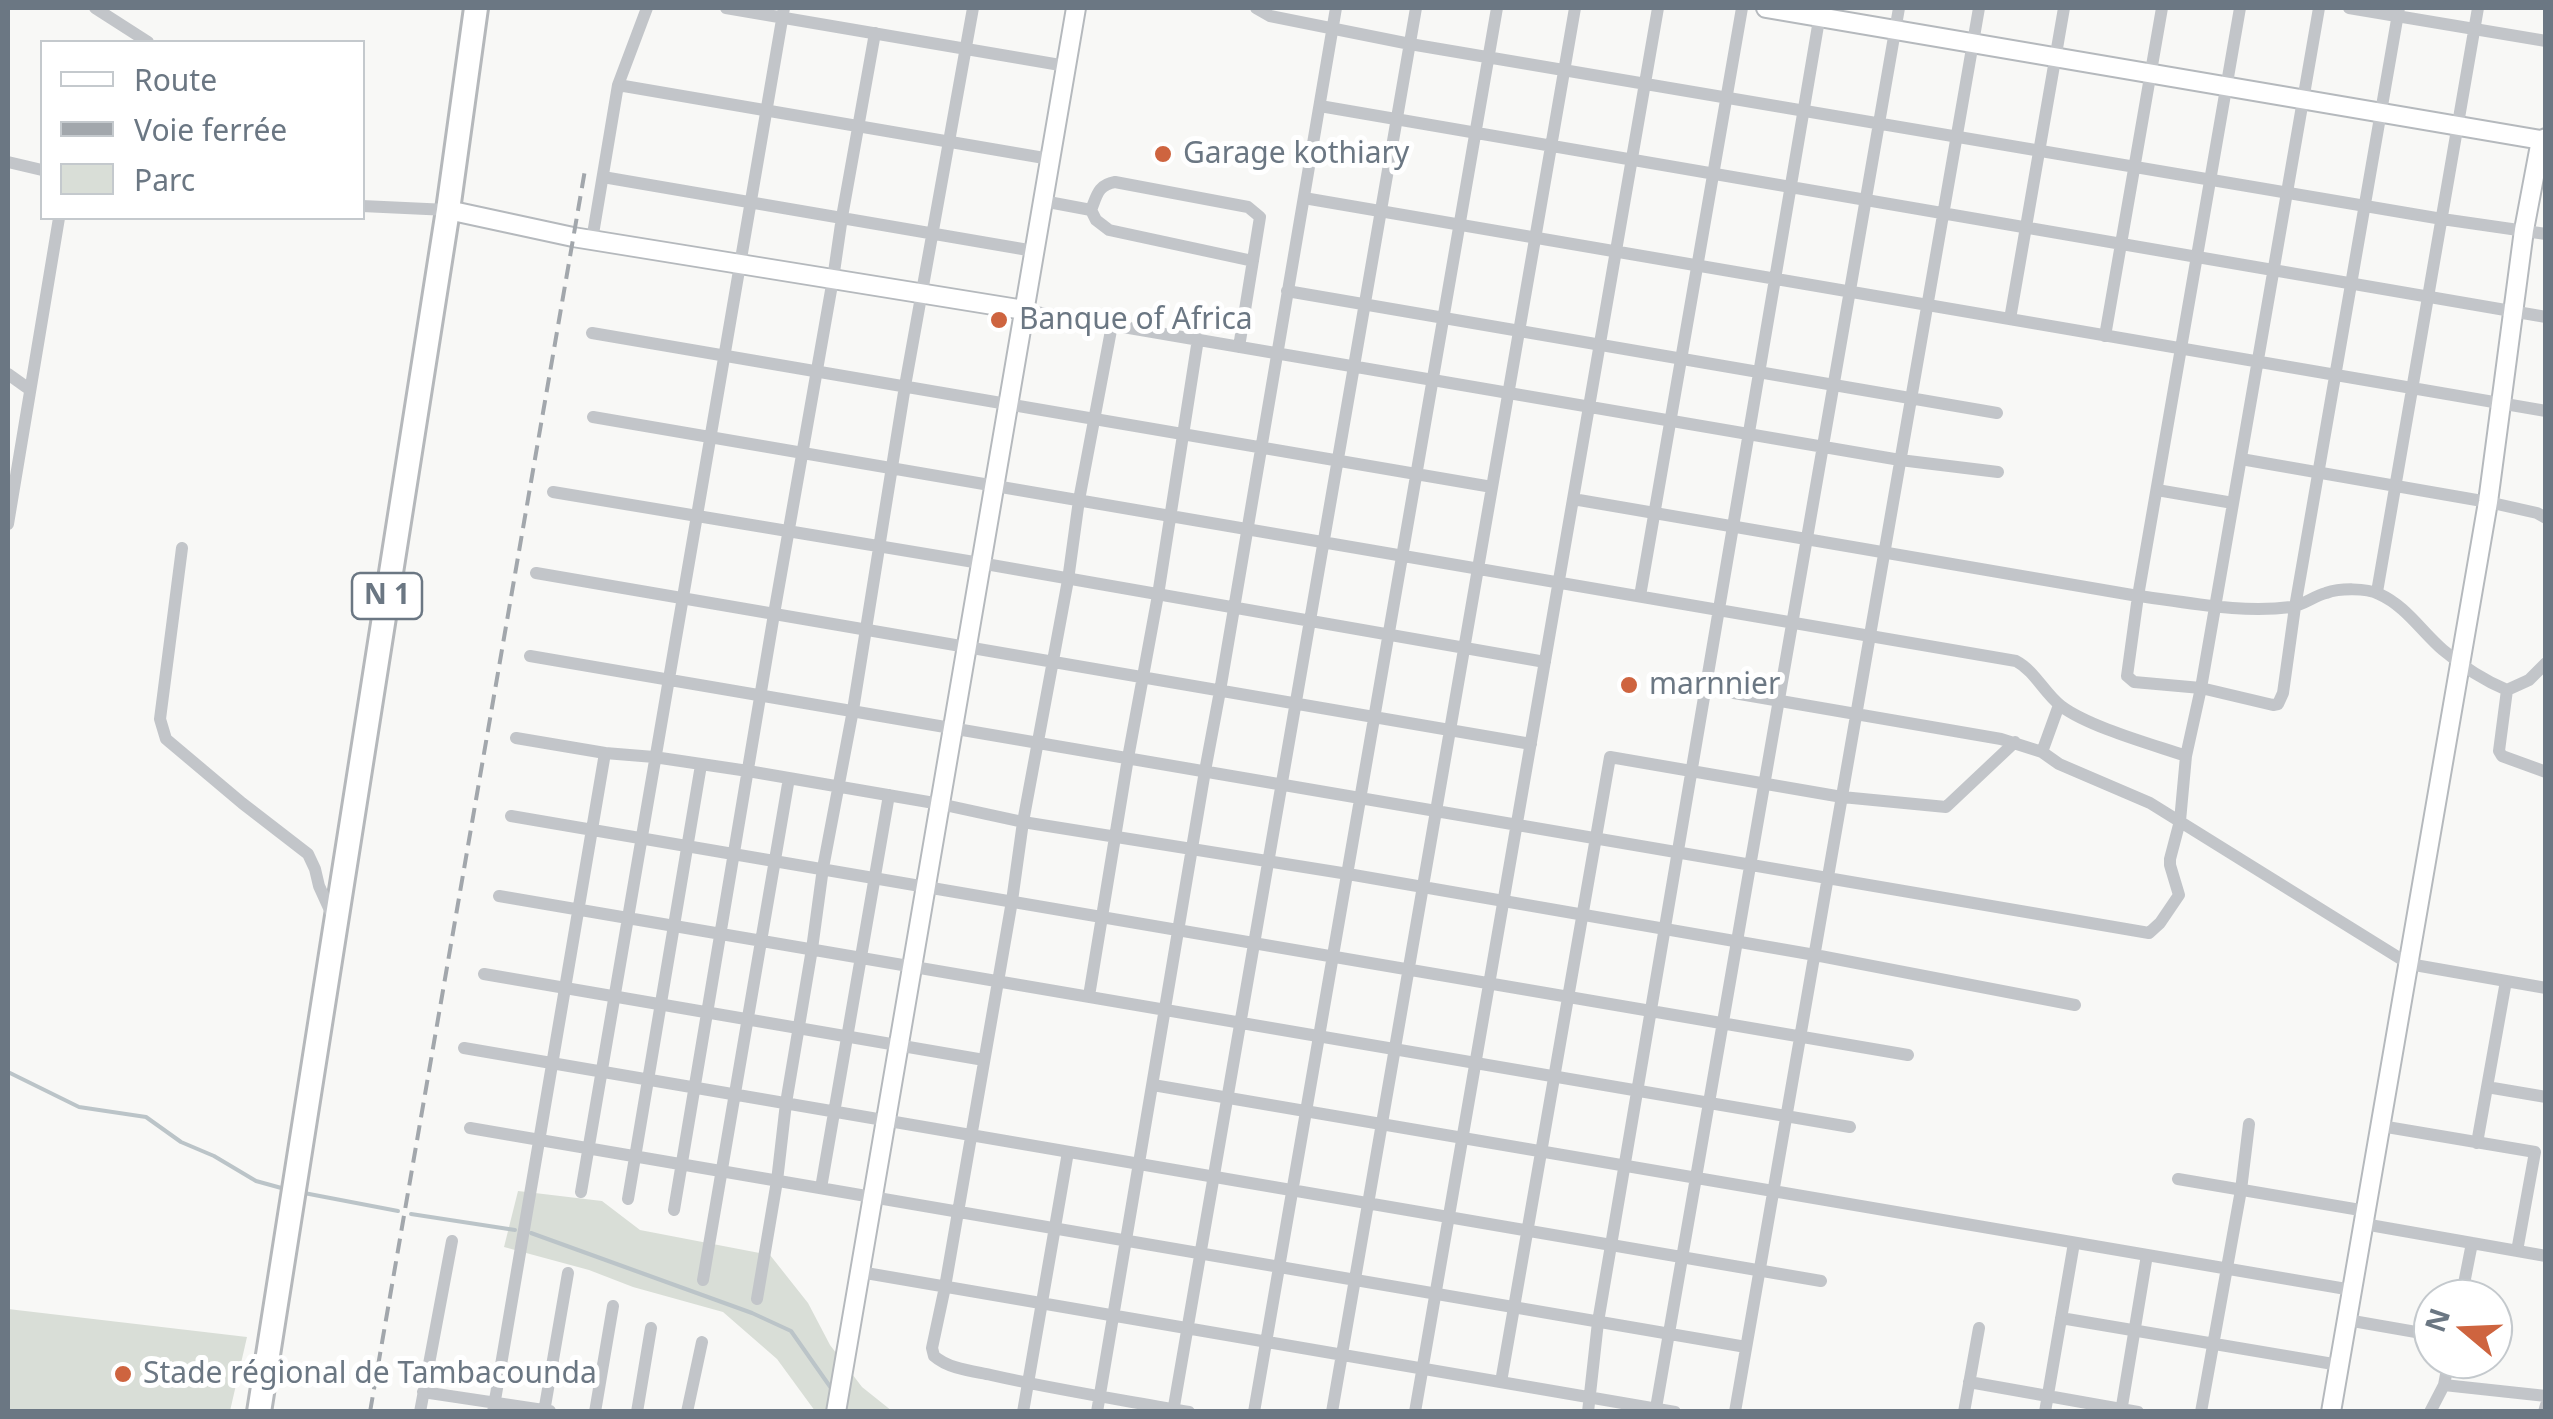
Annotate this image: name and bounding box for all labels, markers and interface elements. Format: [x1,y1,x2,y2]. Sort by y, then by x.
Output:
legend [40,40,365,220]
text: Route [134,59,217,100]
text: Voie ferrée [134,109,287,150]
place label: Garage kothiary [1183,136,1409,172]
marker: Garage kothiary [1152,143,1174,165]
text: Parc [134,159,195,200]
place label: Banque of Africa [1019,302,1253,338]
marker: Banque of Africa [988,309,1010,331]
road number: N 1 [352,573,422,619]
place label: marnnier [1649,667,1780,703]
marker: marnnier [1618,674,1640,696]
north arrow [2413,1279,2513,1379]
text: N [2415,1303,2458,1337]
place label: Stade régional de Tambacounda [143,1356,597,1392]
marker: Stade régional de Tambacounda [112,1363,134,1385]

